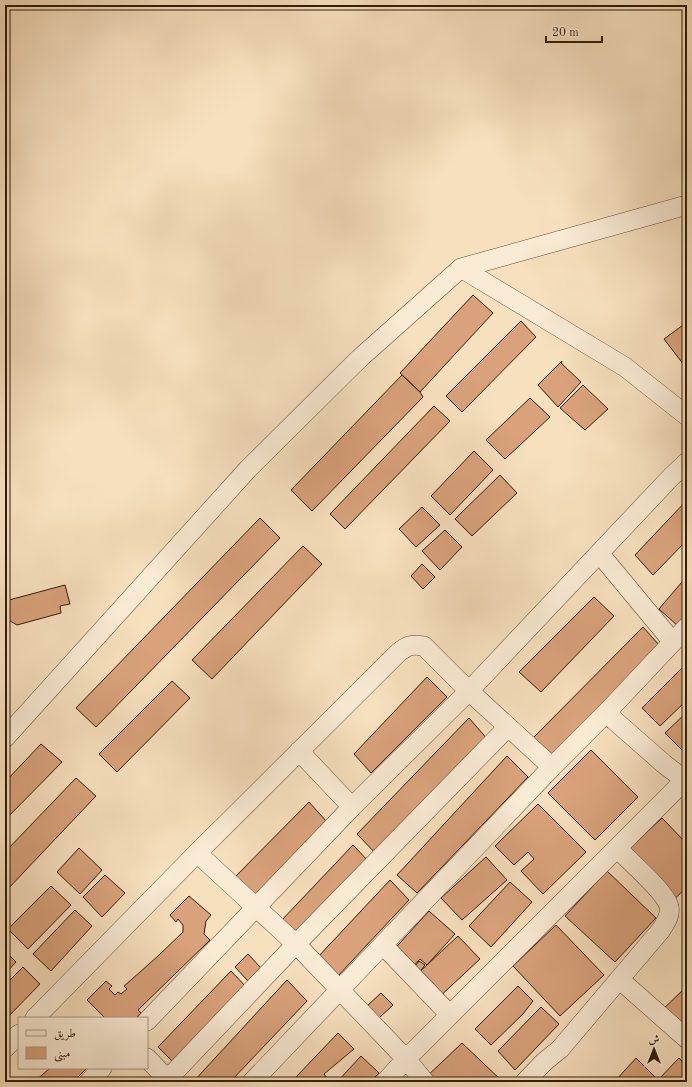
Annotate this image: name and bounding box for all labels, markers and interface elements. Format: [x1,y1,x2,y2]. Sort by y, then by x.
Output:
scale bar [546,18,602,44]
text: 20 m [552,27,579,39]
legend [18,1017,148,1069]
text: طريق [54,1028,76,1041]
north arrow [634,1029,674,1069]
text: ش [649,1035,660,1046]
text: مبنى [54,1048,70,1062]

